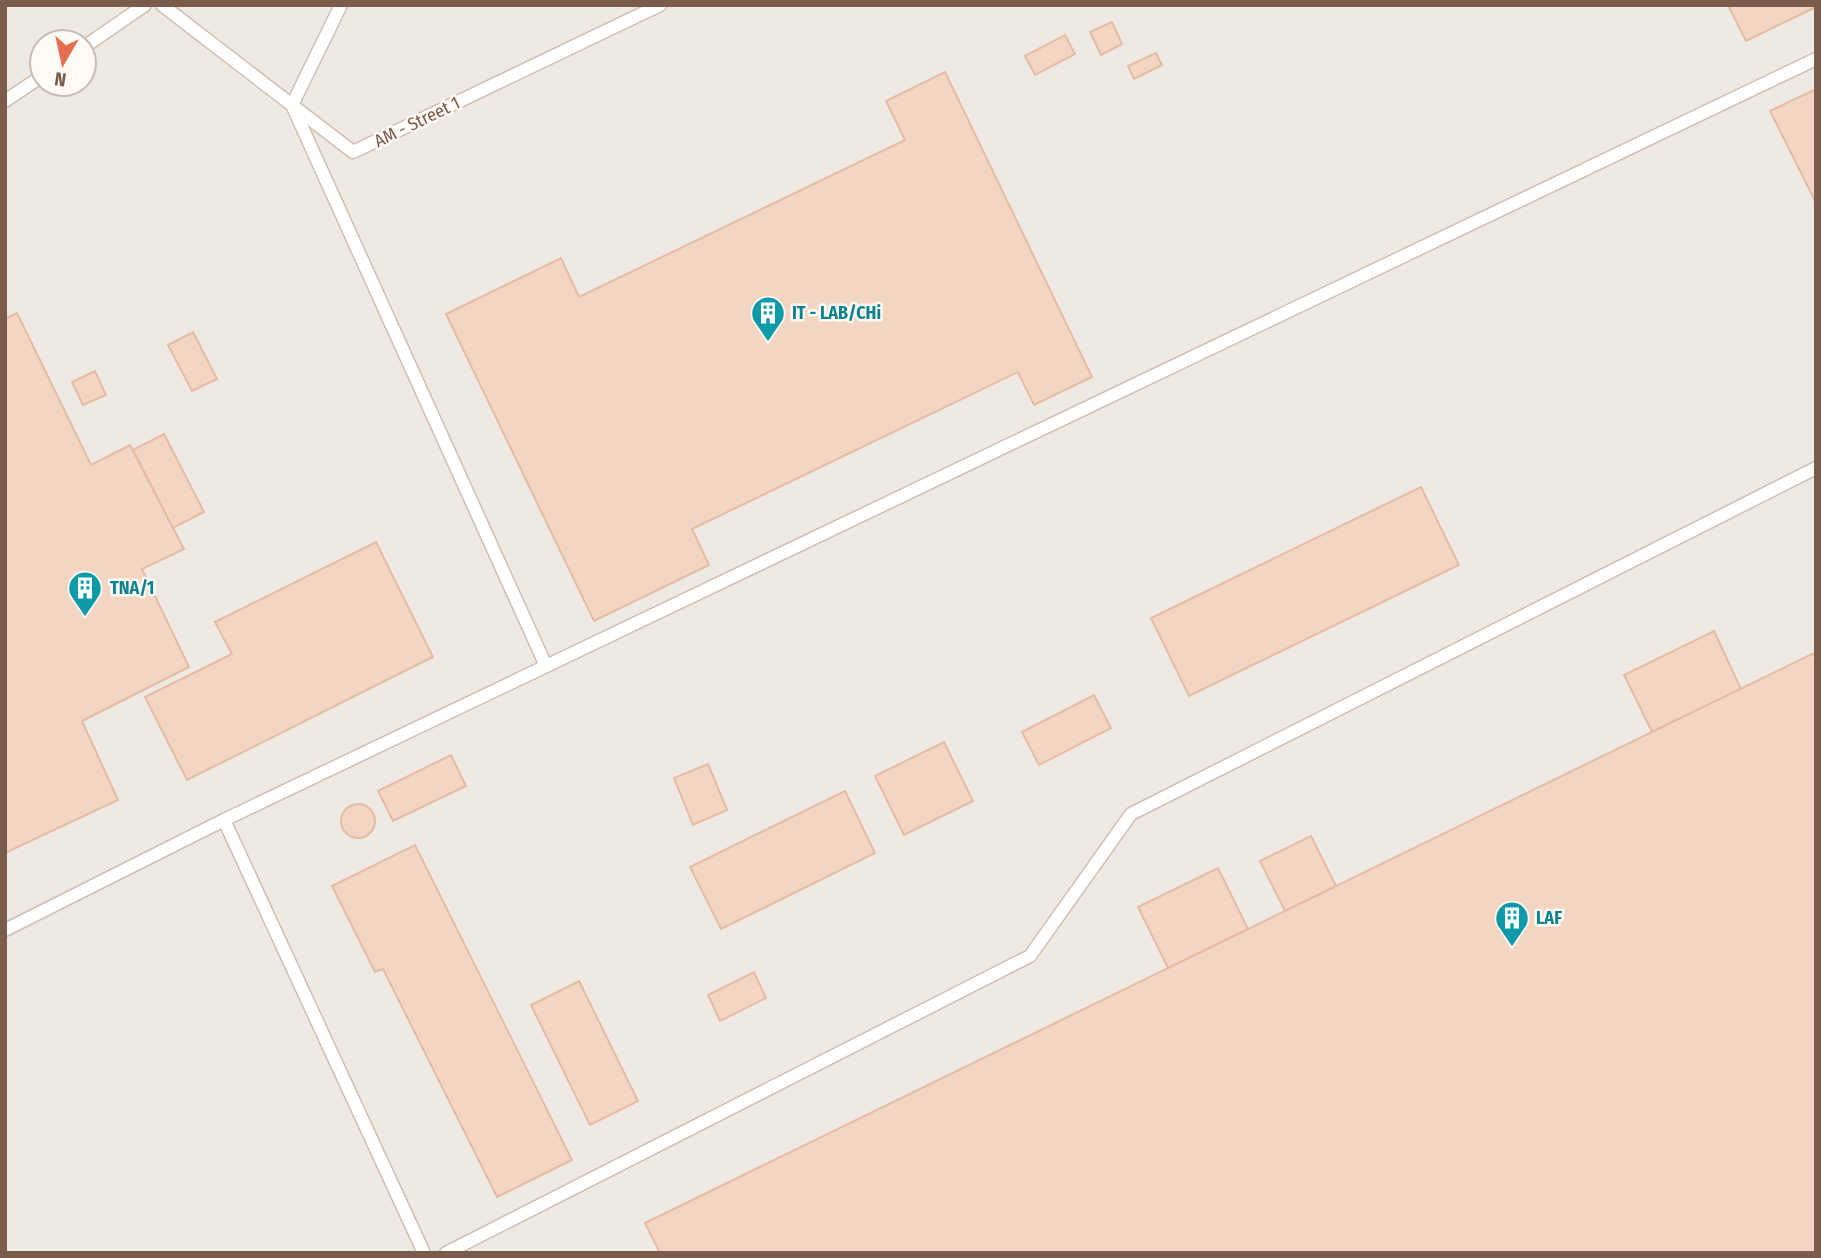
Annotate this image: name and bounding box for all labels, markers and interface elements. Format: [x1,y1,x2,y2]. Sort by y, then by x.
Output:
north arrow [28,28,98,98]
text: N [53,67,68,92]
street label: AM - Street 1 [370,92,464,152]
building icon: IT - LAB/CHi [749,294,787,343]
place label: IT - LAB/CHi [792,302,881,324]
building icon: TNA/1 [66,569,104,618]
place label: TNA/1 [110,577,154,599]
building icon: LAF [1493,899,1531,948]
place label: LAF [1536,907,1562,929]

